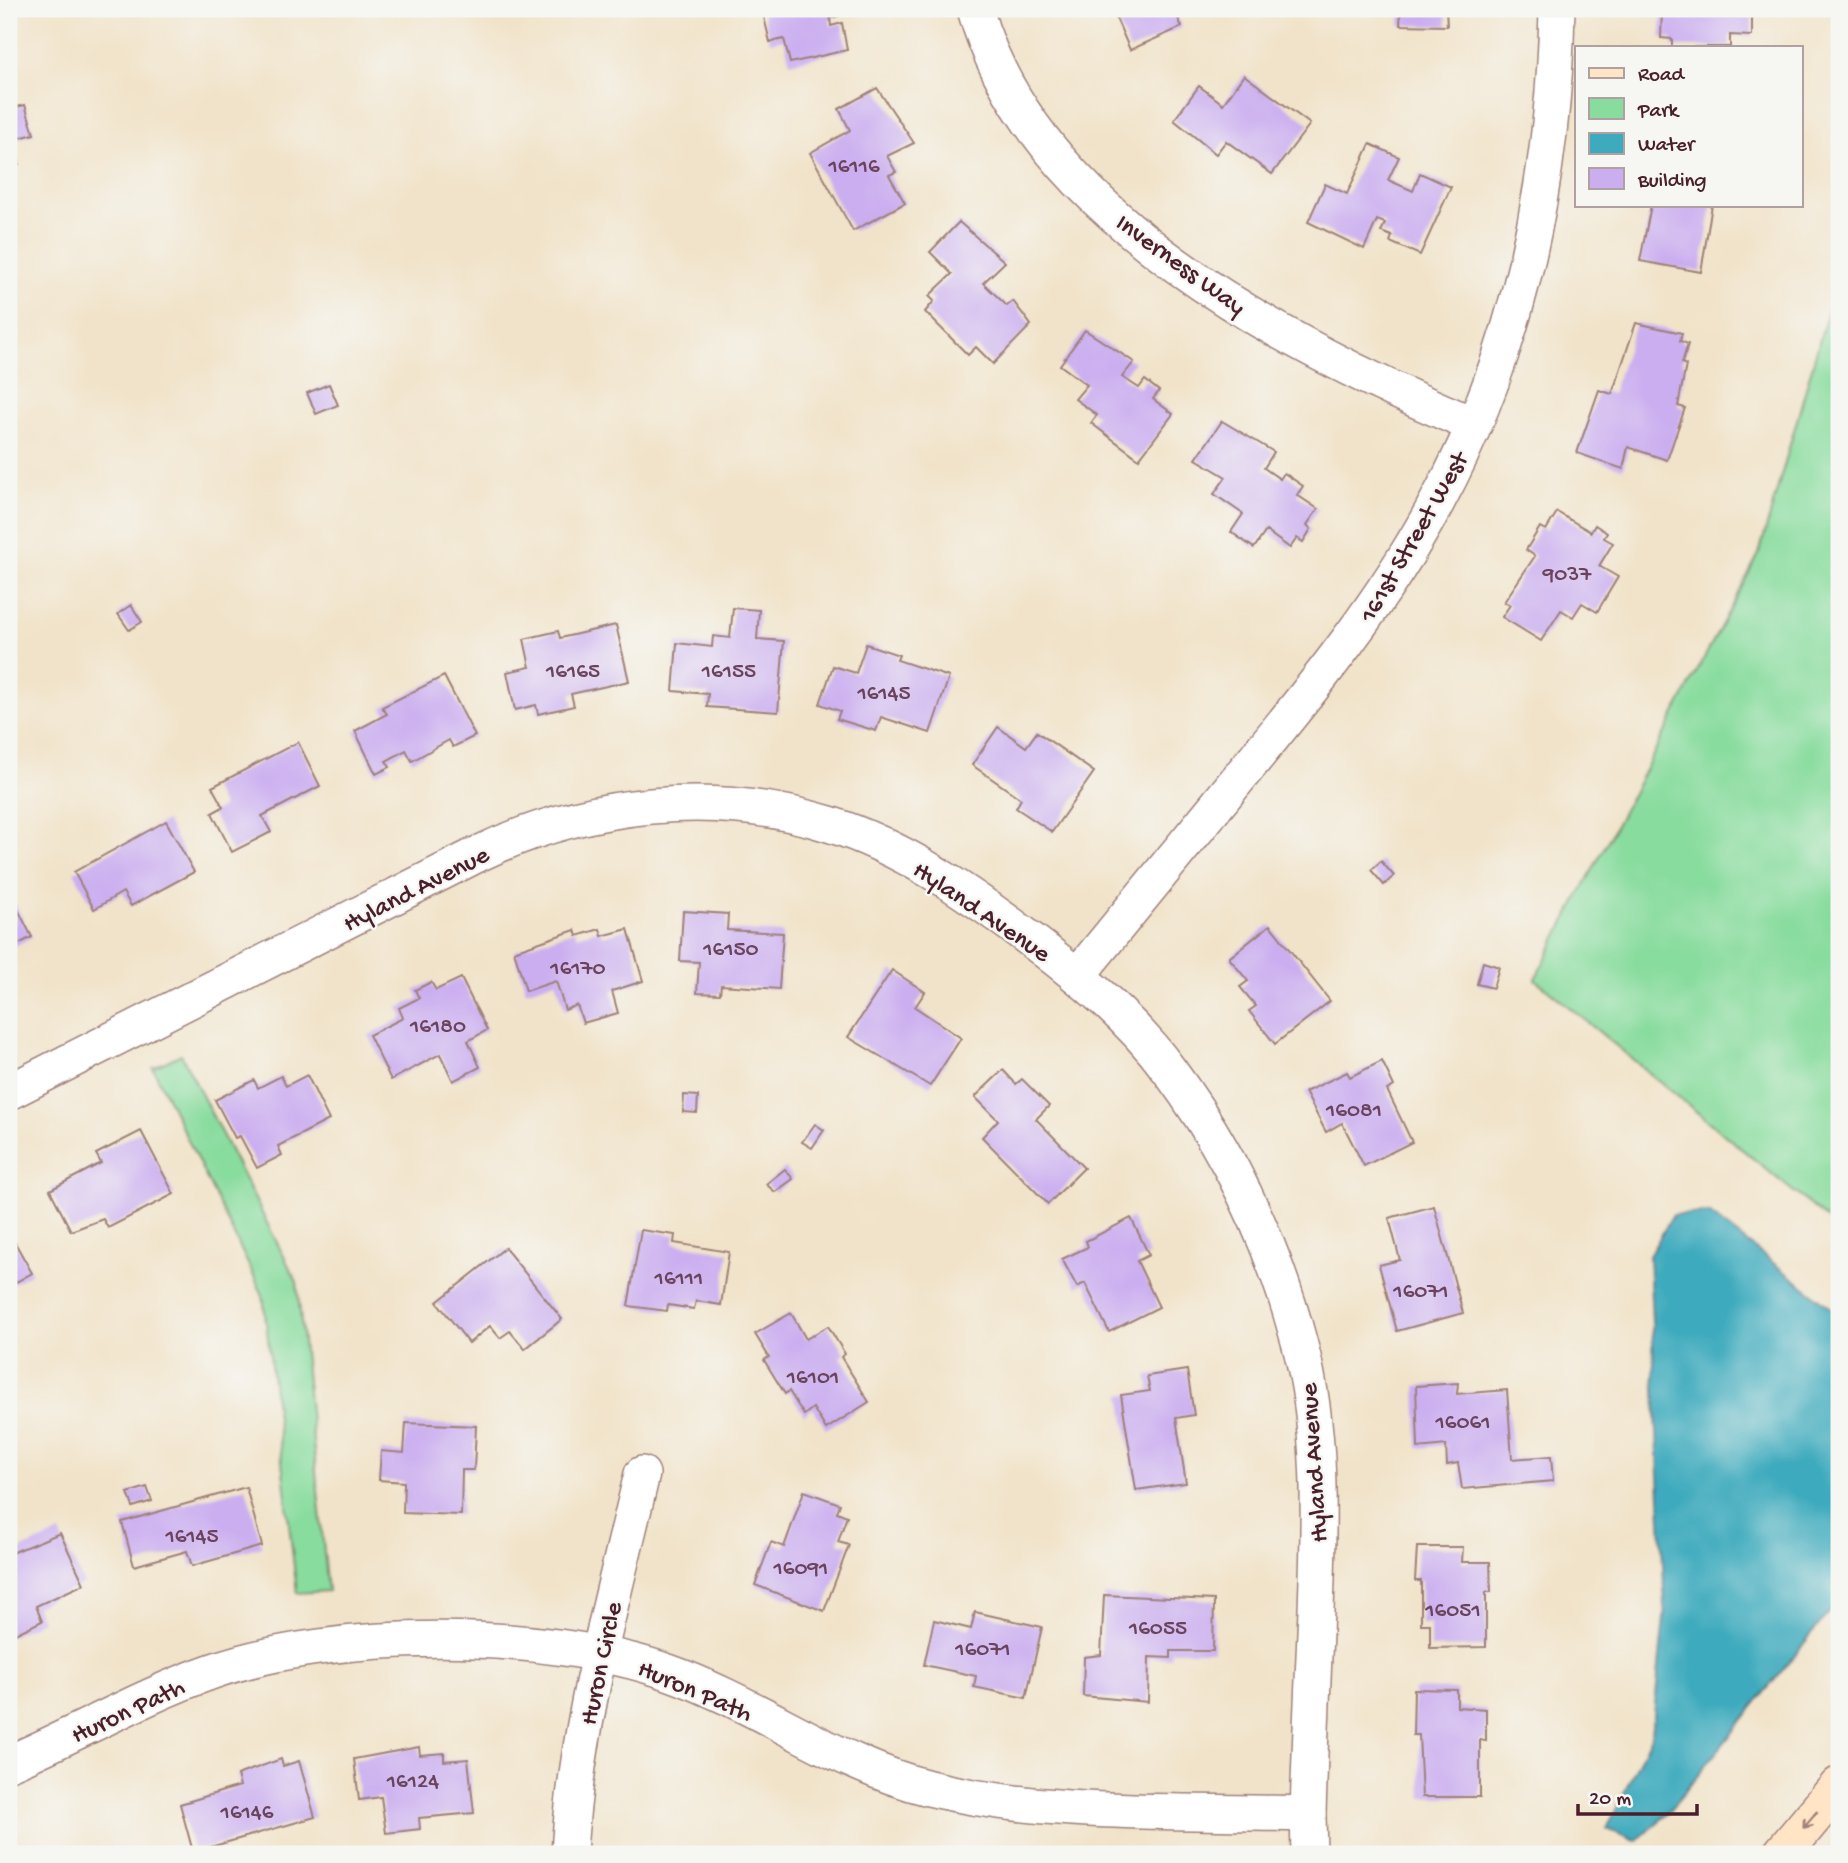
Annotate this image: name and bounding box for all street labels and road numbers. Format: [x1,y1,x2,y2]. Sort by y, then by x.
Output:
street label: Inverness Way [1108,209,1251,324]
street label: 161st Street West [1354,445,1478,630]
street label: Hyland Avenue [339,841,496,941]
street label: Hyland Avenue [906,856,1056,972]
street label: Hyland Avenue [1295,1381,1338,1543]
street label: Huron Circle [575,1599,632,1728]
street label: Huron Path [632,1655,756,1731]
street label: Huron Path [67,1673,191,1753]

